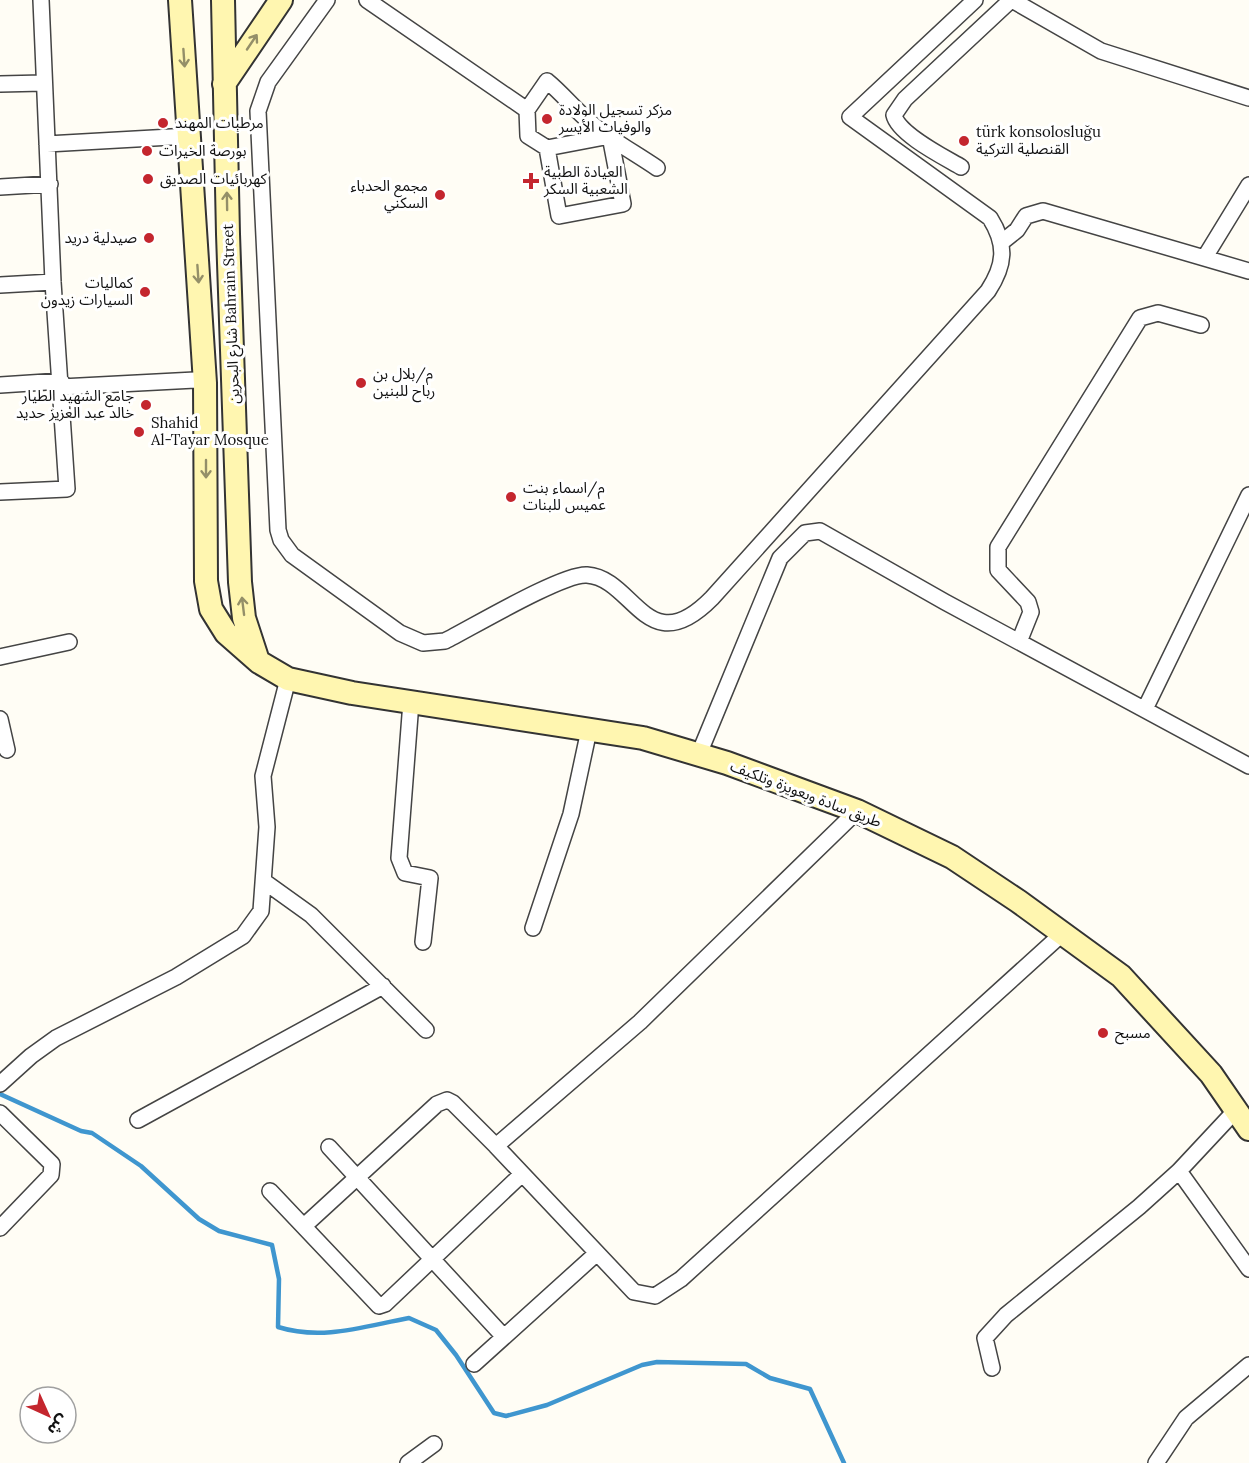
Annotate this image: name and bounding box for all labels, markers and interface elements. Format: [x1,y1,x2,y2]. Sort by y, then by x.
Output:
one-way arrow [246,34,258,51]
one-way arrow [179,48,190,68]
place label: مزكر تسجيل الولادة والوفيات الأيسر [558,100,672,136]
marker: مزكر تسجيل الولادة والوفيات الأيسر [540,112,554,126]
place label: مرطبات المهند [175,113,264,132]
marker: مرطبات المهند [156,116,170,130]
place label: türk konsolosluğu القنصلية التركية [976,122,1101,158]
marker: türk konsolosluğu القنصلية التركية [957,134,971,148]
place label: بورصة الخيرات [159,141,247,160]
marker: بورصة الخيرات [140,144,154,158]
place label: العيادة الطبية الشعبية السكر [543,162,628,198]
place label: كهربائيات الصديق [160,169,268,189]
marker: كهربائيات الصديق [141,172,155,186]
marker: العيادة الطبية الشعبية السكر [522,172,540,190]
place label: مجمع الحدباء السكني [350,176,428,214]
marker: مجمع الحدباء السكني [433,188,447,202]
one-way arrow [221,192,233,212]
street label: شارع البحرين Bahrain Street [218,223,246,404]
place label: صيدلية دريد [64,228,137,247]
marker: صيدلية دريد [142,231,156,245]
one-way arrow [193,263,204,283]
place label: كماليات السيارات زيدون [41,273,134,309]
marker: كماليات السيارات زيدون [138,285,152,299]
place label: م/بلال بن رباح للبنين [373,364,435,403]
marker: م/بلال بن رباح للبنين [354,376,368,390]
place label: جامع الشهيد الطيار خالد عبد العزيز حديد [16,386,134,422]
marker: جامع الشهيد الطيار خالد عبد العزيز حديد [139,398,153,412]
place label: Shahid Al-Tayar Mosque [150,413,269,449]
marker: Shahid Al-Tayar Mosque [132,425,146,439]
one-way arrow [200,458,212,478]
place label: م/اسماء بنت عميس للبنات [523,478,606,514]
marker: م/اسماء بنت عميس للبنات [504,490,518,504]
one-way arrow [237,597,248,616]
street label: طريق سادة وبعويزة وتلكيف [728,756,884,832]
place label: مسبح [1115,1023,1151,1045]
marker: مسبح [1096,1026,1110,1040]
north arrow [18,1385,78,1445]
text: ش [44,1411,73,1440]

